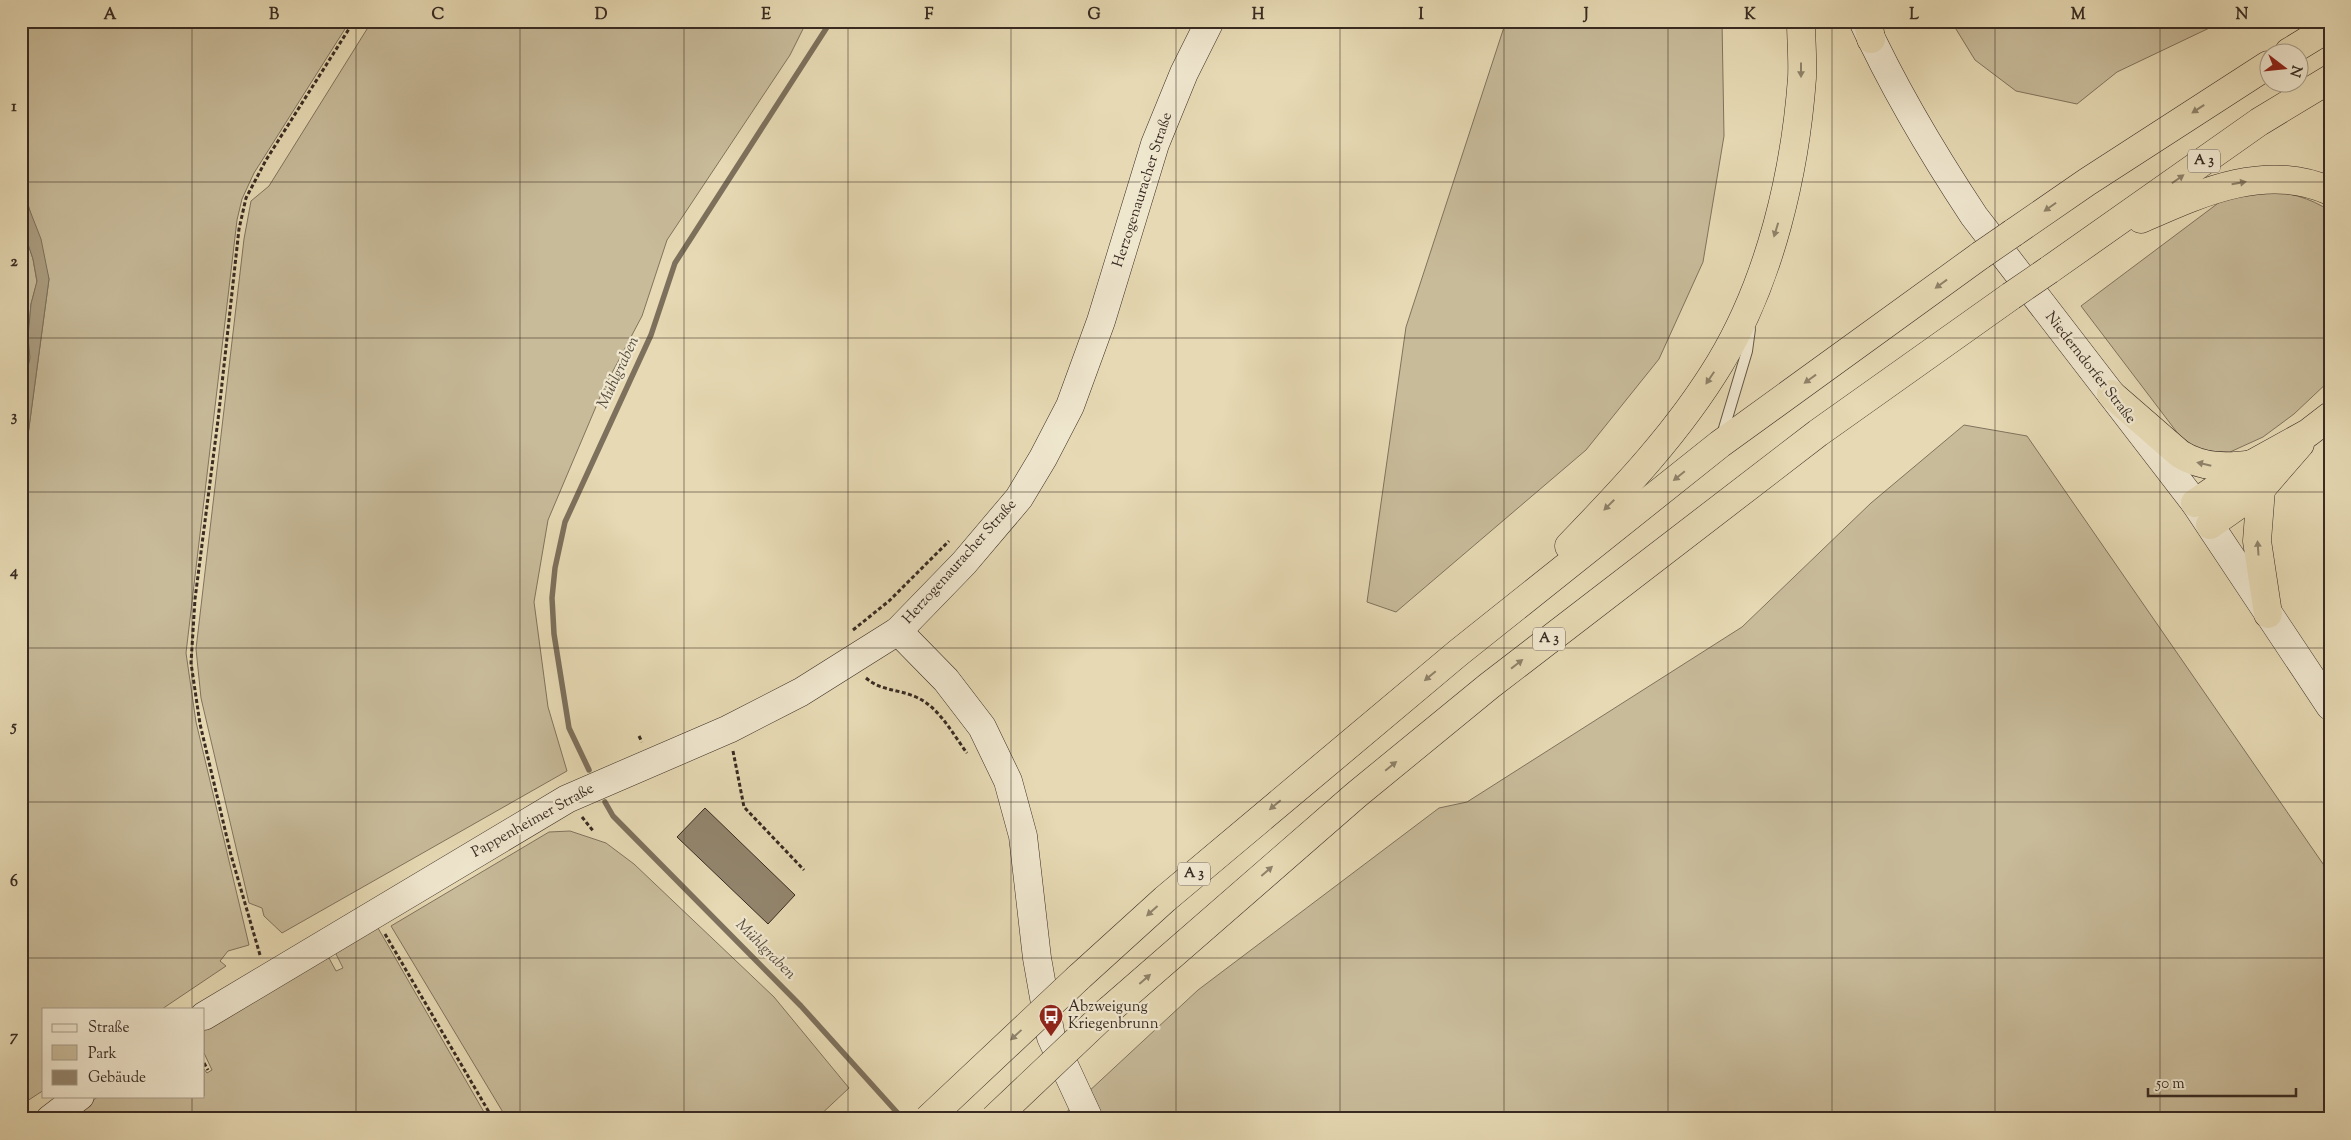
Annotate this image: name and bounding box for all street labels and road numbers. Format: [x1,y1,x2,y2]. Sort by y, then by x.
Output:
street label: Herzogenauracher Straße [1108,110,1178,270]
road number: A 3 [2188,150,2220,172]
street label: Niederndorfer Straße [2040,308,2140,428]
street label: Herzogenauracher Straße [898,495,1022,629]
road number: A 3 [1533,628,1565,650]
street label: Pappenheimer Straße [468,779,598,863]
road number: A 3 [1178,862,1210,886]

